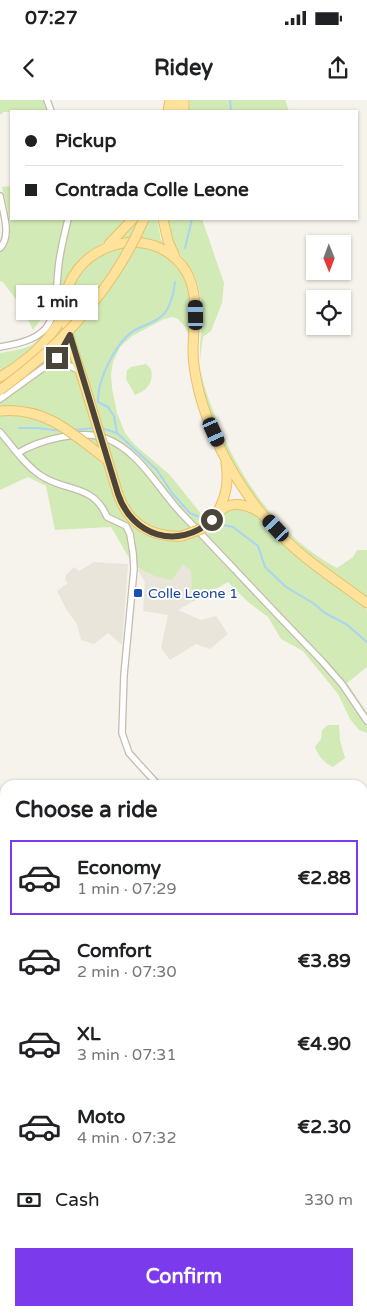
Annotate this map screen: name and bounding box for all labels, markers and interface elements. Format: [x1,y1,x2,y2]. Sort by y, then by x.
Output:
text: 07:27 [25,7,78,29]
icon: back [15,54,43,82]
icon: share [324,54,352,82]
text: Ridey [154,55,213,81]
text: Pickup [55,130,116,152]
text: Contrada Colle Leone [55,179,249,201]
north arrow [306,235,351,280]
map controls [306,235,351,335]
callout: 1 min [16,286,98,320]
button: locate [306,290,351,335]
text: 1 min [36,292,78,312]
car [188,300,203,330]
route end [46,347,68,369]
car [201,415,226,449]
route start [201,509,223,531]
car [260,512,291,544]
place label: Colle Leone 1 [148,585,238,602]
marker: Colle Leone 1 [132,587,144,599]
text: Choose a ride [15,797,158,823]
icon: car [17,855,62,900]
text: Economy [77,857,161,879]
text: €2.88 [297,867,351,889]
text: 1 min · 07:29 [77,879,176,899]
icon: car [17,938,62,983]
text: Comfort [77,940,151,962]
text: €3.89 [297,950,351,972]
text: 2 min · 07:30 [77,962,176,982]
icon: car [17,1021,62,1066]
text: XL [77,1023,101,1045]
text: €4.90 [297,1033,351,1055]
text: 3 min · 07:31 [77,1045,176,1065]
icon: car [17,1104,62,1149]
text: Moto [77,1106,125,1128]
text: €2.30 [297,1116,351,1138]
text: 4 min · 07:32 [77,1128,176,1148]
icon: cash [15,1186,43,1214]
text: Cash [55,1189,100,1211]
text: 330 m [304,1190,353,1210]
button: Confirm [15,1248,353,1306]

